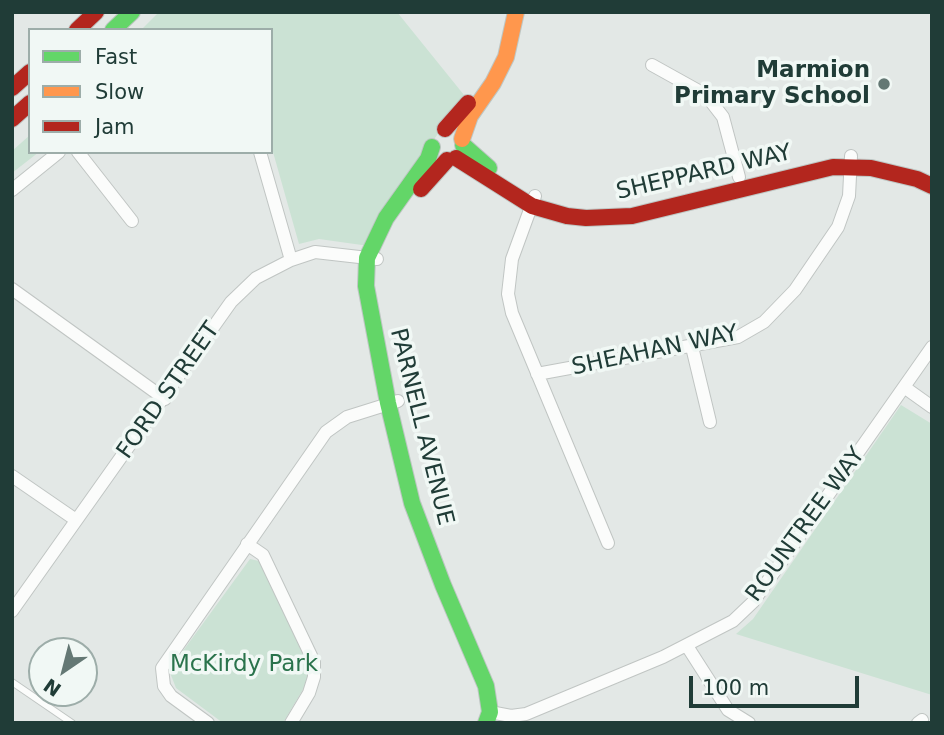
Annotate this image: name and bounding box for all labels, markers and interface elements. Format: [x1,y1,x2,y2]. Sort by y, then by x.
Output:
legend [28,28,273,154]
text: Fast [95,45,137,69]
place label: Marmion Primary School [674,57,870,111]
marker: Marmion Primary School [876,76,892,92]
text: Slow [95,80,144,104]
text: Jam [95,115,135,139]
street label: SHEPPARD WAY [614,139,794,207]
street label: FORD STREET [112,318,226,464]
street label: SHEAHAN WAY [569,320,741,382]
street label: PARNELL AVENUE [383,326,459,528]
street label: ROUNTREE WAY [741,442,871,608]
north arrow [28,637,98,707]
park label: McKirdy Park [170,651,318,679]
scale bar [692,662,862,706]
text: N [39,674,65,701]
text: 100 m [702,676,769,700]

